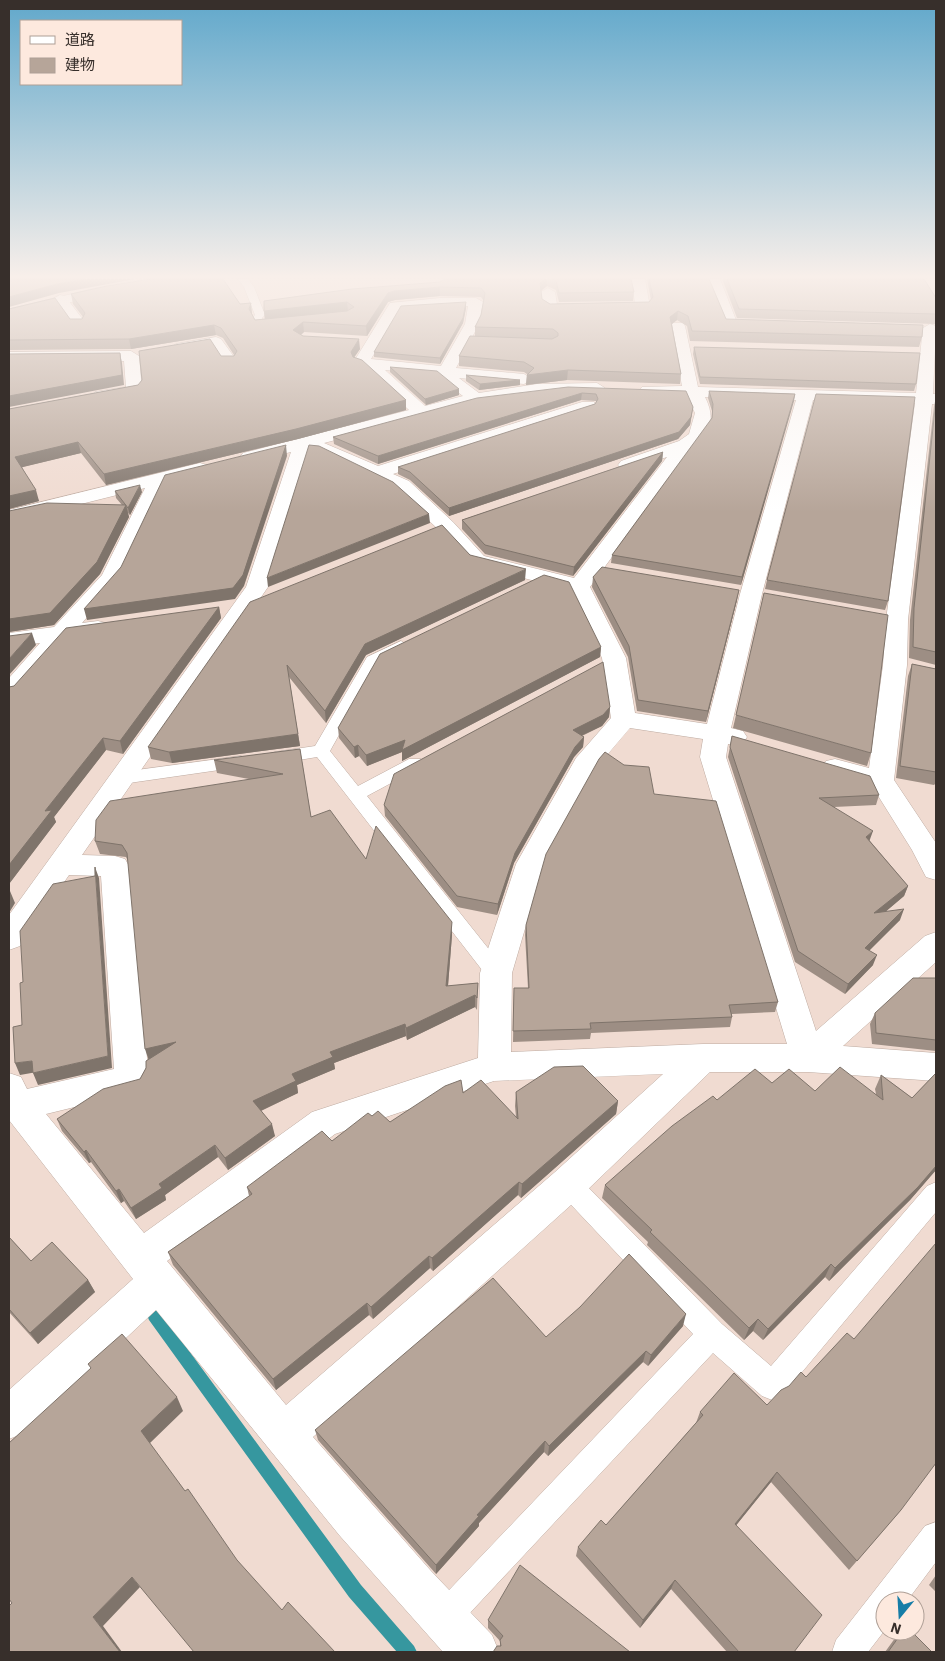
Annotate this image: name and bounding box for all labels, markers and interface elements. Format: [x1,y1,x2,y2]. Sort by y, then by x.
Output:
legend [20,20,182,85]
text: 道路 [65,30,95,49]
text: 建物 [65,55,95,74]
north arrow [875,1591,925,1641]
text: N [888,1618,904,1638]

